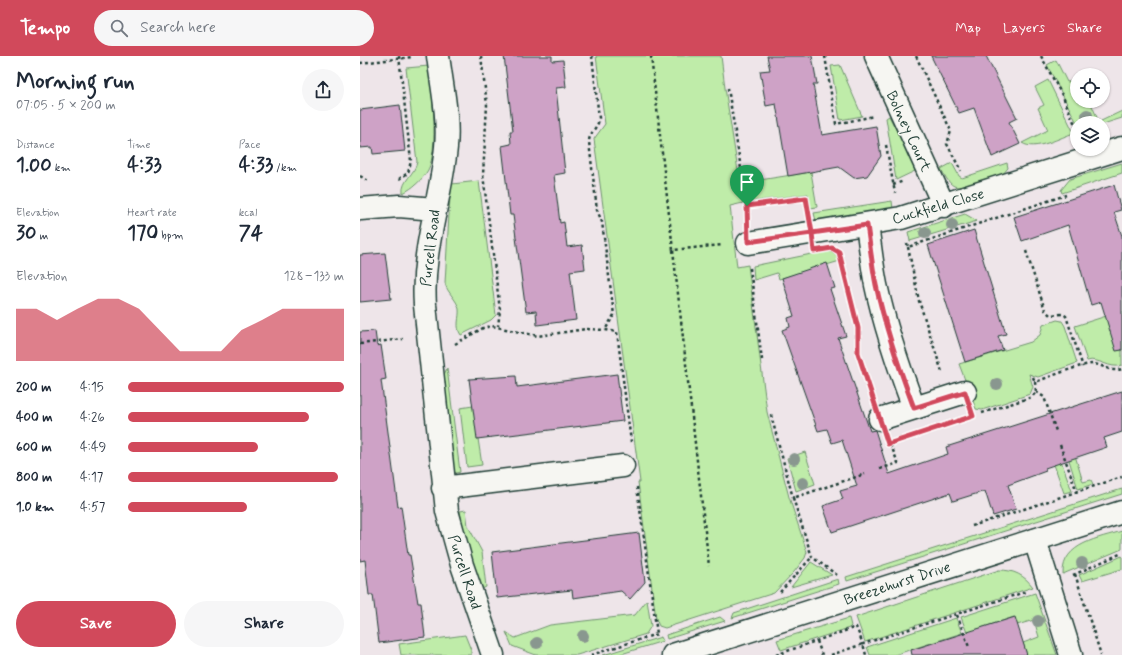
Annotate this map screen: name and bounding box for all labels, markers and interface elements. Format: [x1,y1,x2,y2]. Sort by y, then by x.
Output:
search box [94,10,374,46]
text: Tempo [20,16,70,41]
icon: search [108,17,130,39]
text: Search here [140,18,216,38]
text: Map [955,19,981,37]
text: Layers [1003,19,1045,37]
text: Share [1067,19,1102,37]
text: Morning run [16,68,135,96]
map controls [1070,68,1110,156]
button: locate [1070,68,1110,108]
button: share [302,69,344,111]
street label: Bolney Court [881,88,936,175]
text: 07:05 · 5 × 200 m [16,97,116,114]
button: layers [1070,116,1110,156]
text: Distance [16,138,55,152]
text: Time [127,138,150,152]
text: Pace [239,138,261,152]
text: 1.00 [16,152,52,179]
text: 4:33 [127,152,162,179]
text: 4:33 [239,152,273,179]
text: km [52,161,71,175]
text: /km [273,161,297,175]
pin [730,165,764,206]
icon: arrive [736,171,758,193]
street label: Cuckfield Close [890,184,987,230]
text: Elevation [16,206,59,220]
text: Heart rate [127,206,177,220]
text: kcal [239,206,257,220]
street label: Purcell Road [416,208,446,288]
text: 30 [16,220,36,247]
text: 170 [127,220,158,247]
text: 74 [239,220,263,247]
text: m [36,229,48,243]
text: bpm [158,229,183,243]
text: Elevation [16,268,67,285]
text: 128–133 m [284,268,344,285]
text: 200 m [16,379,51,396]
text: 4:15 [80,379,104,396]
text: 400 m [16,409,53,426]
text: 4:26 [80,409,105,426]
text: 600 m [16,439,52,456]
text: 4:49 [80,439,106,456]
text: 800 m [16,469,52,486]
text: 4:17 [80,469,103,486]
text: 1.0 km [16,499,54,516]
text: 4:57 [80,499,105,516]
street label: Purcell Road [443,532,486,612]
street label: Breezehurst Drive [841,557,953,611]
button: Save [16,601,176,647]
button: Share [184,601,344,647]

